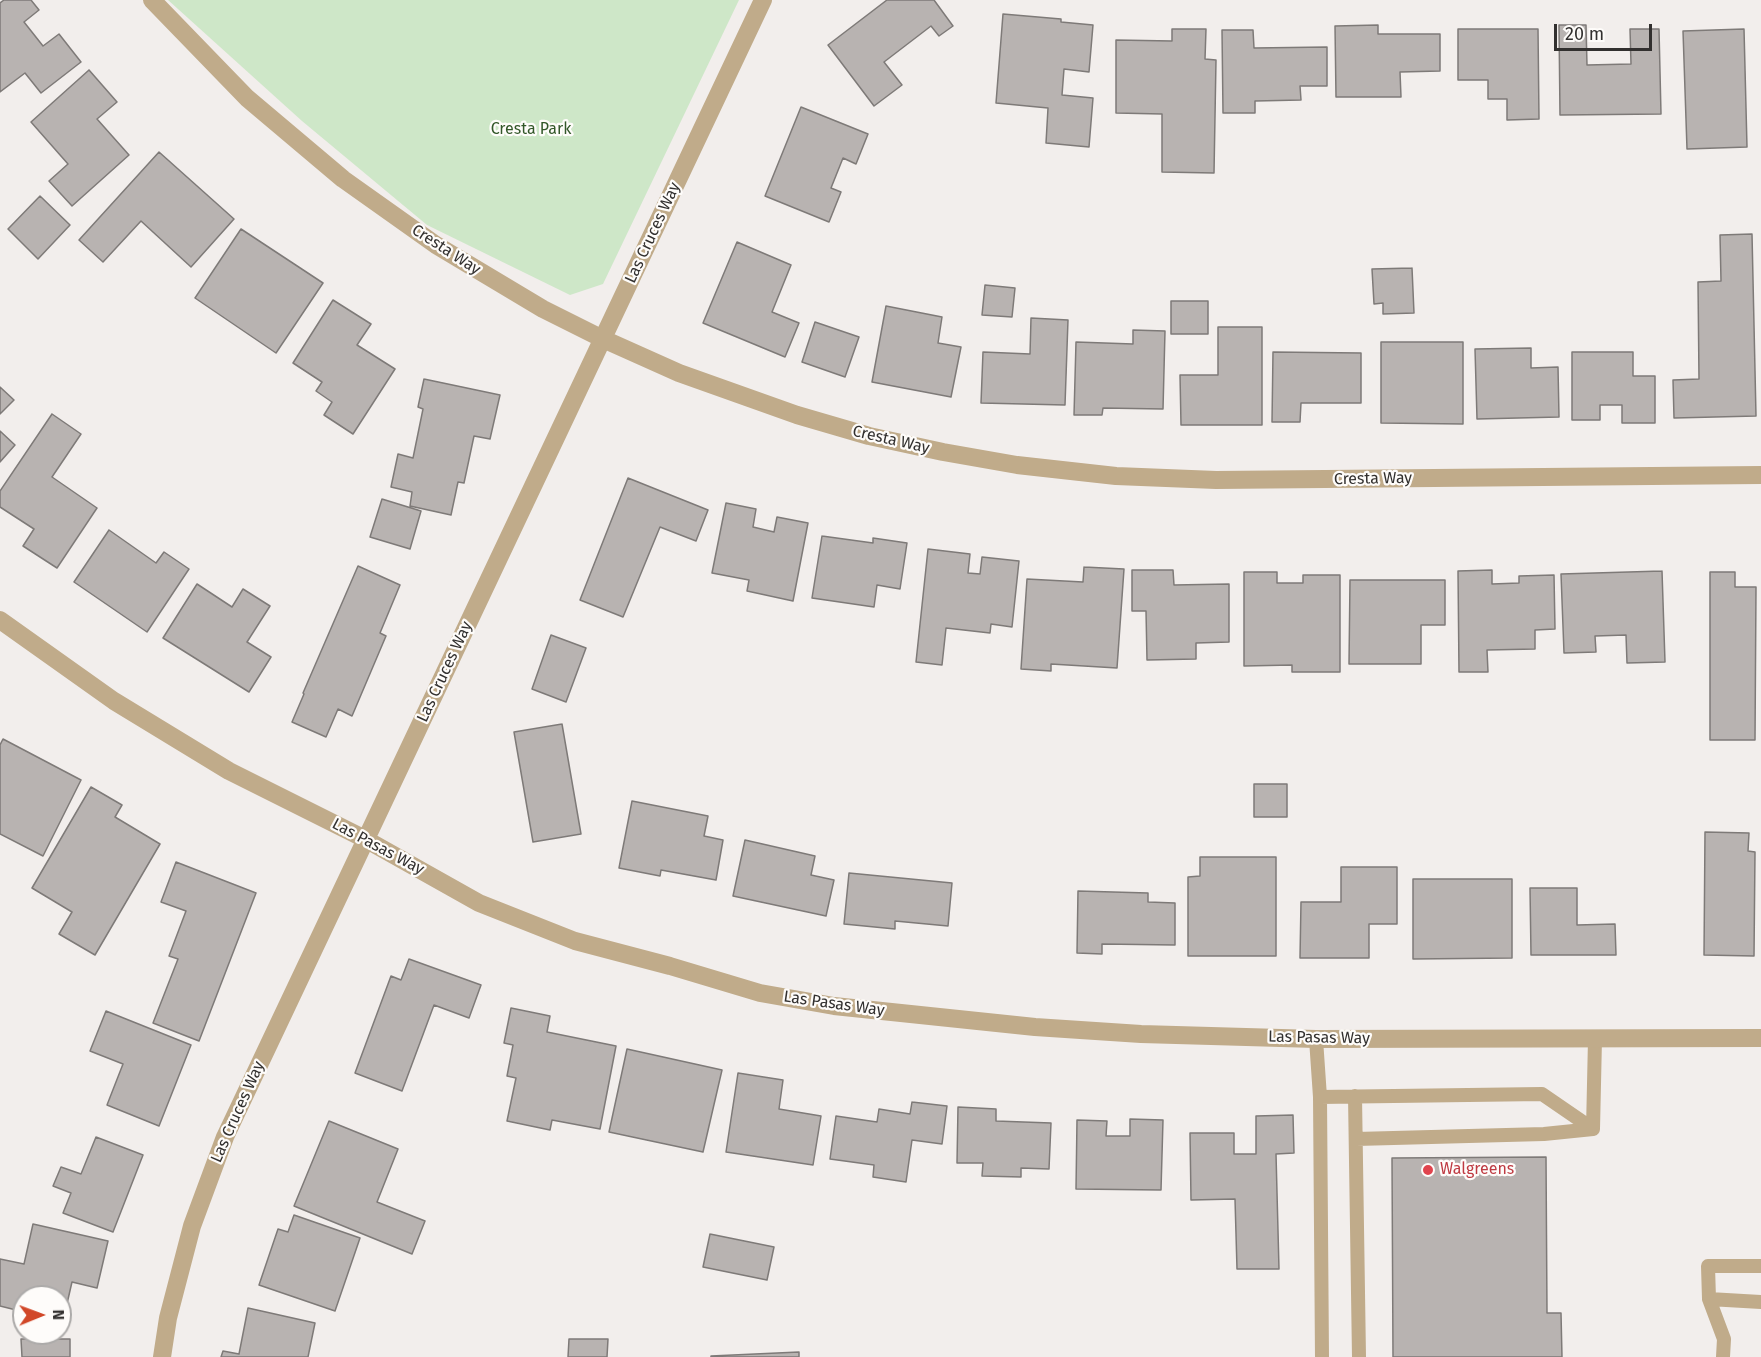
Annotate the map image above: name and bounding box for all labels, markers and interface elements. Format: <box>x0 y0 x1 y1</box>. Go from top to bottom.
scale bar <box>1557 12 1654 50</box>
text: 20 m <box>1565 23 1604 45</box>
park label: Cresta Park <box>491 120 571 140</box>
street label: Las Cruces Way <box>621 180 685 286</box>
street label: Cresta Way <box>408 221 484 279</box>
street label: Cresta Way <box>851 422 931 458</box>
street label: Cresta Way <box>1334 469 1412 489</box>
street label: Las Cruces Way <box>413 619 477 725</box>
street label: Las Pasas Way <box>329 815 427 879</box>
street label: Las Pasas Way <box>782 987 886 1021</box>
street label: Las Pasas Way <box>1268 1028 1370 1048</box>
street label: Las Cruces Way <box>207 1058 269 1166</box>
place label: Walgreens <box>1440 1160 1514 1180</box>
marker: Walgreens <box>1421 1163 1435 1177</box>
north arrow <box>12 1285 72 1345</box>
text: N <box>49 1309 68 1320</box>

